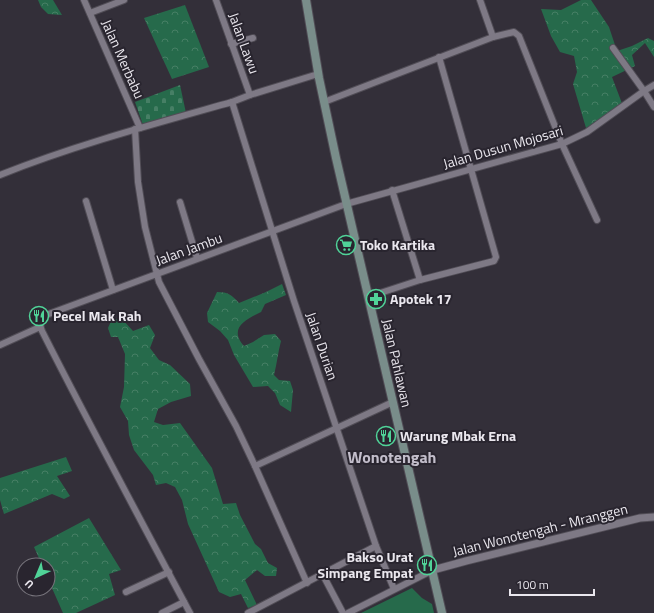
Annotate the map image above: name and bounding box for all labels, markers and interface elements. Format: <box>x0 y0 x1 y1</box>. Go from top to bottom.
street label: Jalan Lawu <box>224 9 265 76</box>
street label: Jalan Merbabu <box>97 16 150 102</box>
street label: Jalan Dusun Mojosari <box>440 119 565 174</box>
street label: Jalan Jambu <box>153 227 225 270</box>
supermarket icon: Toko Kartika <box>335 234 357 256</box>
place label: Toko Kartika <box>360 234 435 255</box>
pharmacy icon: Apotek 17 <box>365 288 387 310</box>
place label: Apotek 17 <box>390 288 452 309</box>
restaurant icon: Pecel Mak Rah <box>28 305 50 327</box>
place label: Pecel Mak Rah <box>53 305 142 326</box>
street label: Jalan Durian <box>301 309 344 383</box>
street label: Jalan Pahlawan <box>377 317 418 409</box>
restaurant icon: Warung Mbak Erna <box>375 425 397 447</box>
place label: Warung Mbak Erna <box>400 425 516 446</box>
district label: Wonotengah <box>348 445 436 469</box>
street label: Jalan Wonotengah - Mranggen <box>450 498 630 561</box>
place label: Bakso Urat Simpang Empat <box>318 546 413 583</box>
restaurant icon: Bakso Urat Simpang Empat <box>416 554 438 576</box>
north arrow <box>16 557 56 597</box>
scale bar <box>510 571 594 597</box>
text: 100 m <box>516 575 549 594</box>
text: U <box>21 576 37 592</box>

